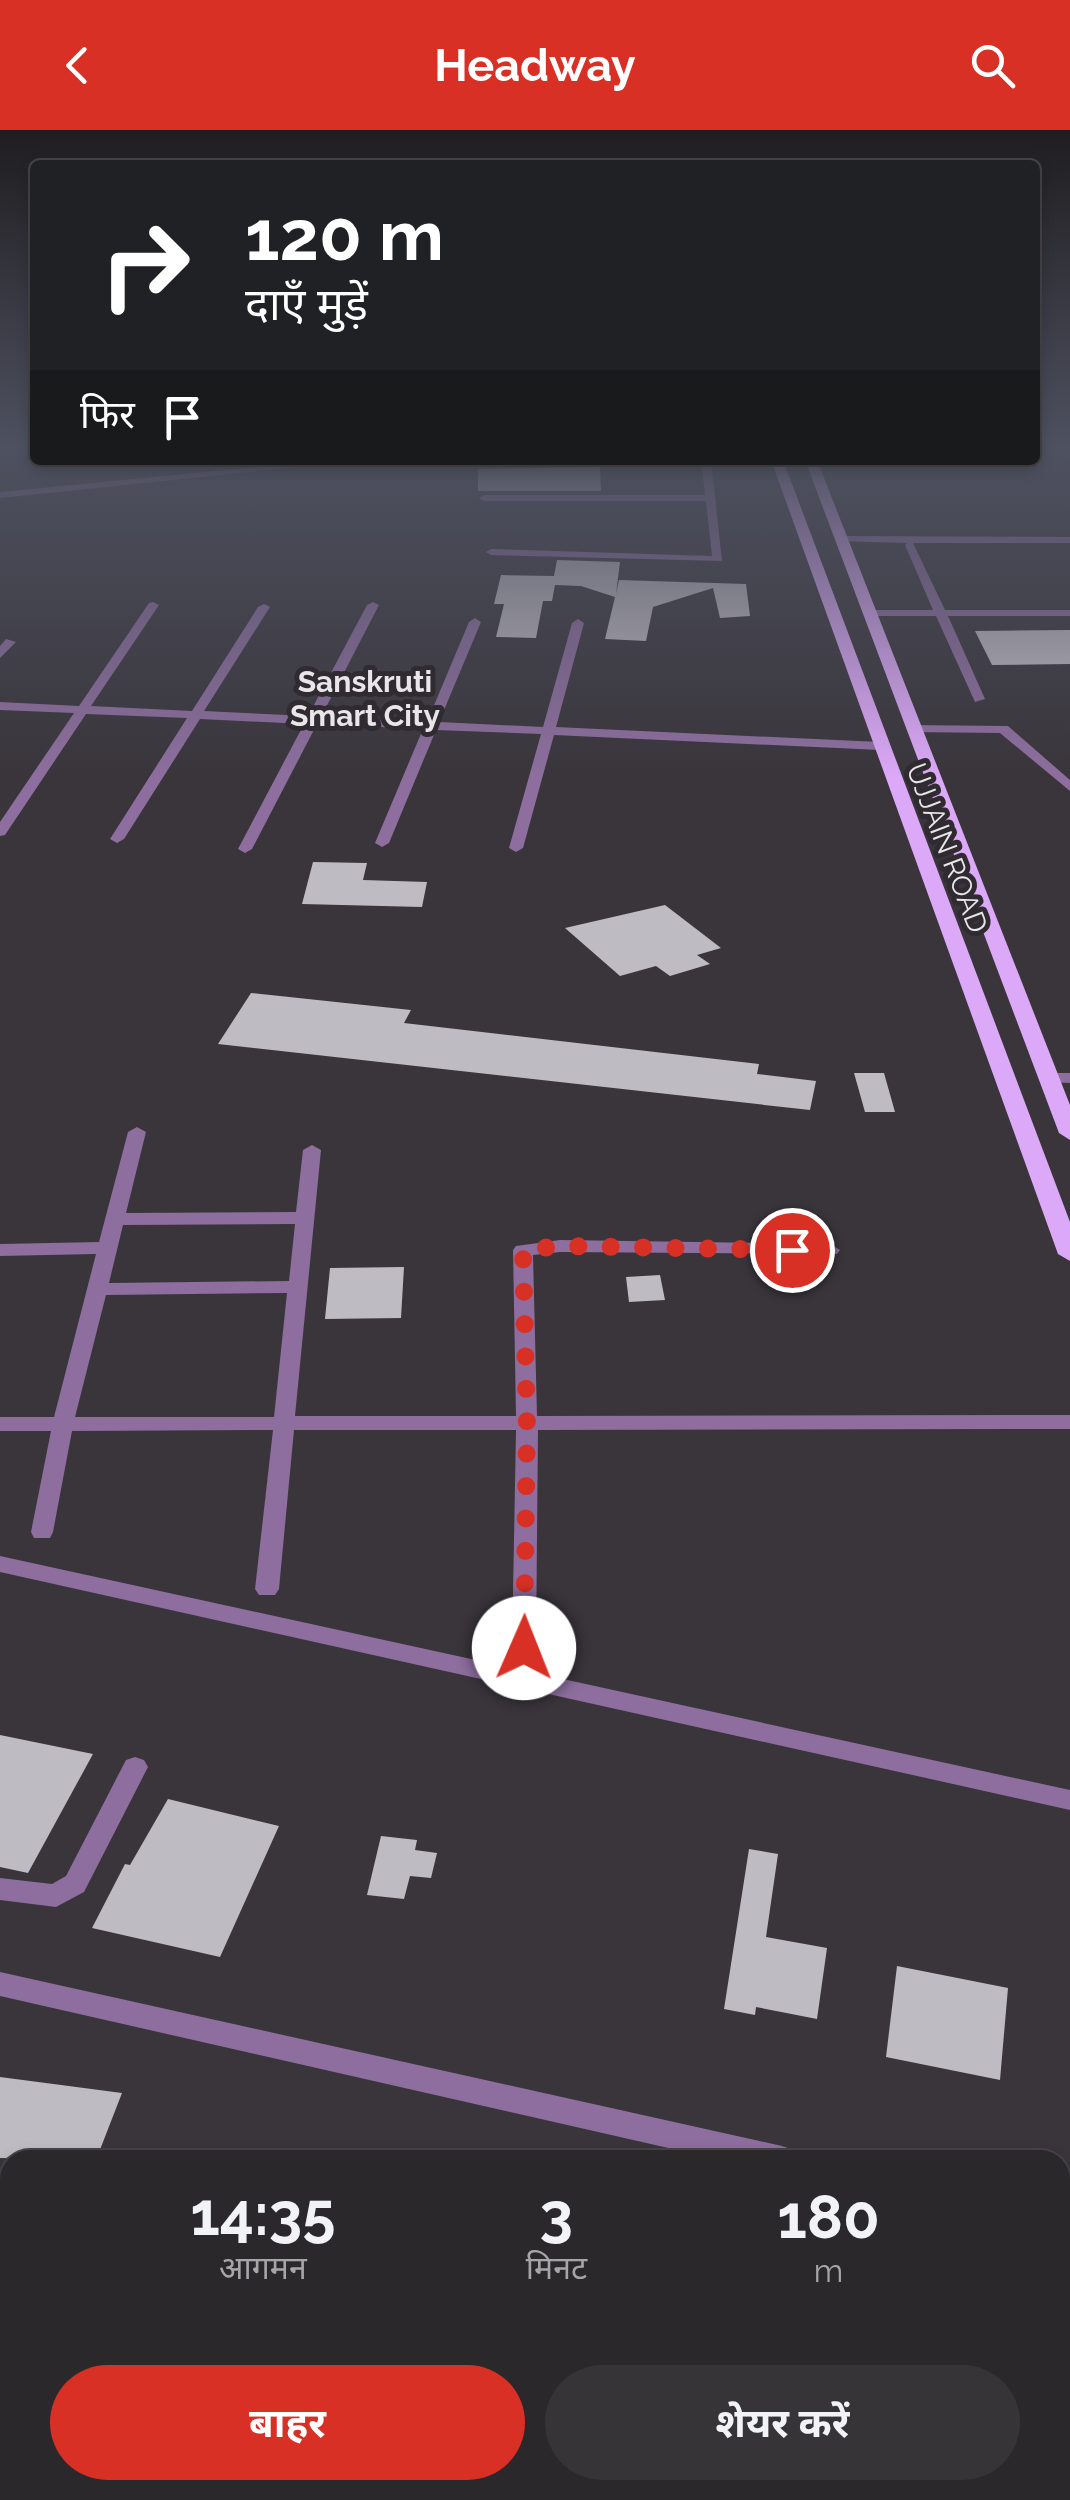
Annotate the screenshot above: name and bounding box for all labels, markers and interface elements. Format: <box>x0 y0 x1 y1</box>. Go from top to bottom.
icon: back <box>50 38 105 93</box>
icon: search <box>965 38 1020 93</box>
text: Headway <box>434 39 636 92</box>
text: 120 m <box>245 194 444 276</box>
icon: right <box>80 200 210 330</box>
text: दाएँ मुड़ें <box>245 278 368 331</box>
icon: arrive <box>155 390 210 445</box>
text: फिर <box>80 392 135 437</box>
district label: Sanskruti Smart City <box>290 664 440 733</box>
street label: UJJAIN ROAD <box>900 759 994 937</box>
pin <box>750 1208 835 1293</box>
icon: arrive <box>765 1223 820 1278</box>
position arrow <box>472 1596 576 1700</box>
text: 14:35 <box>190 2179 336 2249</box>
text: 3 <box>540 2179 573 2249</box>
text: 180 <box>777 2182 880 2252</box>
text: आगमन <box>219 2249 307 2286</box>
text: मिनट <box>526 2249 587 2286</box>
text: m <box>814 2252 843 2289</box>
button: बाहर <box>50 2365 525 2480</box>
button: शेयर करें <box>545 2365 1020 2480</box>

